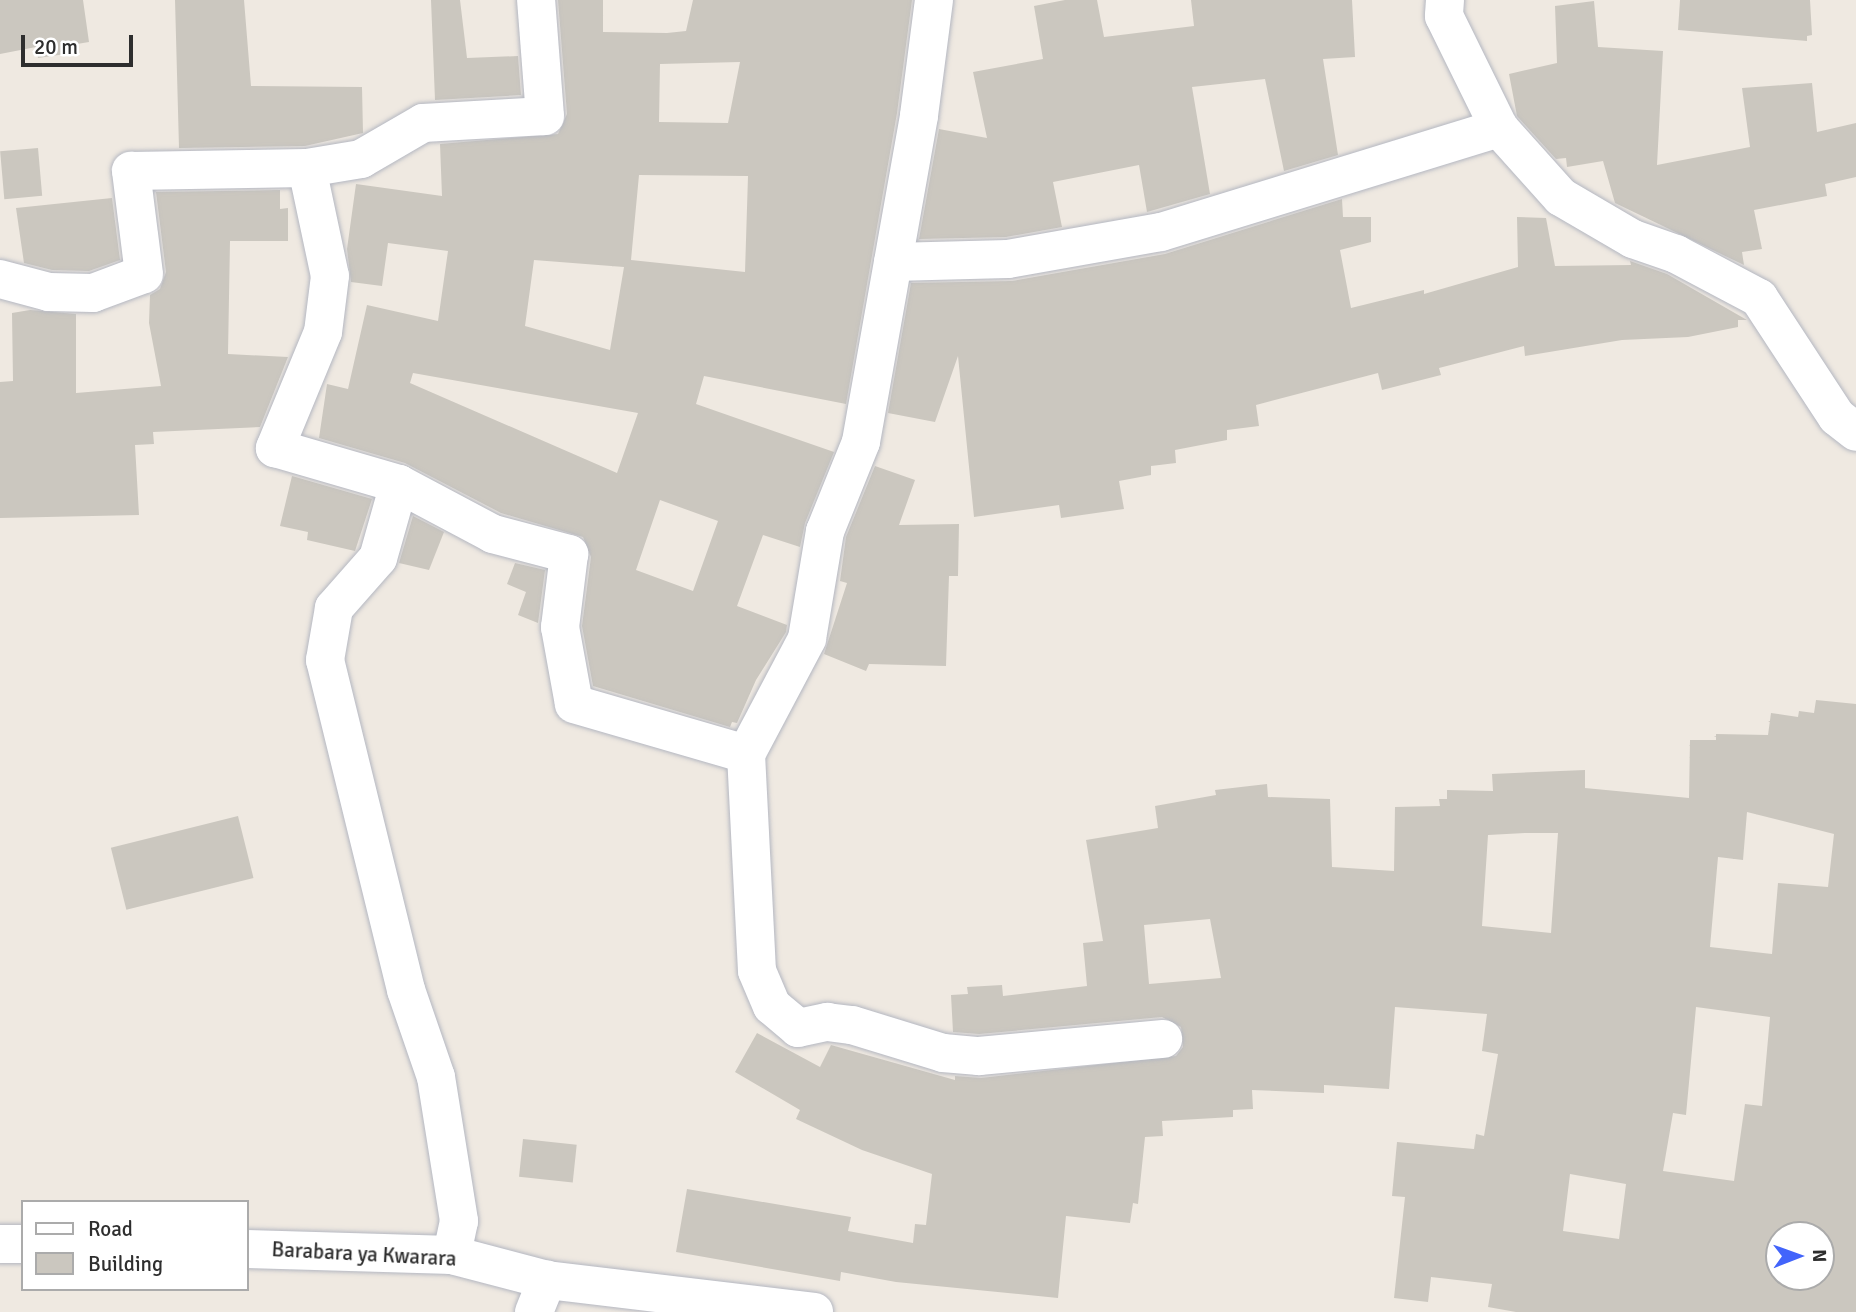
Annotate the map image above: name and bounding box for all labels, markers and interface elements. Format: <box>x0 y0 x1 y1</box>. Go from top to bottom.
scale bar <box>24 21 136 65</box>
text: 20 m <box>34 34 78 60</box>
legend <box>21 1200 248 1291</box>
text: Road <box>88 1216 133 1242</box>
north arrow <box>1765 1221 1835 1291</box>
street label: Barabara ya Kwarara <box>271 1237 457 1271</box>
text: N <box>1807 1249 1831 1262</box>
text: Building <box>88 1251 163 1277</box>

